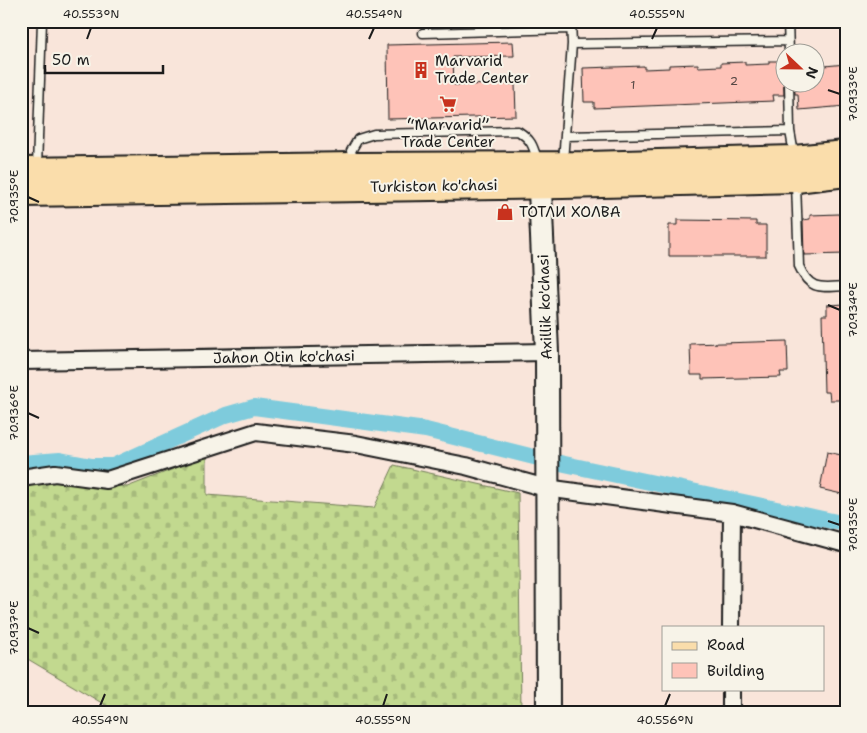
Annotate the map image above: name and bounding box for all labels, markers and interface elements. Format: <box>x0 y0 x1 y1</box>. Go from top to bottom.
text: 40.553°N <box>63 6 119 22</box>
text: 40.554°N <box>346 6 402 22</box>
text: 40.555°N <box>629 6 685 22</box>
scale bar <box>45 42 162 74</box>
north arrow <box>774 42 824 92</box>
text: 50 m <box>52 50 90 70</box>
place label: Marvarid Trade Center <box>435 51 529 88</box>
building icon: Marvarid Trade Center <box>411 60 431 80</box>
text: N <box>802 64 822 81</box>
text: 70.933°E <box>845 66 861 122</box>
house number: 2 <box>730 73 738 89</box>
house number: 1 <box>630 77 636 93</box>
supermarket icon: “Marvarid” Trade Center <box>438 94 458 114</box>
place label: “Marvarid” Trade Center <box>401 115 495 152</box>
text: 70.935°E <box>6 170 22 224</box>
street label: Turkiston ko'chasi <box>370 175 498 197</box>
shop icon: ТОТЛИ ХОЛВА <box>495 202 515 222</box>
place label: ТОТЛИ ХОЛВА <box>519 202 621 222</box>
street label: Axillik ko'chasi <box>533 254 557 360</box>
text: 70.934°E <box>845 282 861 338</box>
street label: Jahon Otin ko'chasi <box>213 346 355 368</box>
text: 70.936°E <box>6 385 22 441</box>
text: 70.935°E <box>845 498 861 552</box>
text: 70.937°E <box>6 600 22 656</box>
legend <box>662 626 824 690</box>
text: Road <box>707 635 745 655</box>
text: Building <box>707 661 764 681</box>
text: 40.554°N <box>72 712 128 728</box>
text: 40.555°N <box>355 712 411 728</box>
text: 40.556°N <box>636 712 694 728</box>

